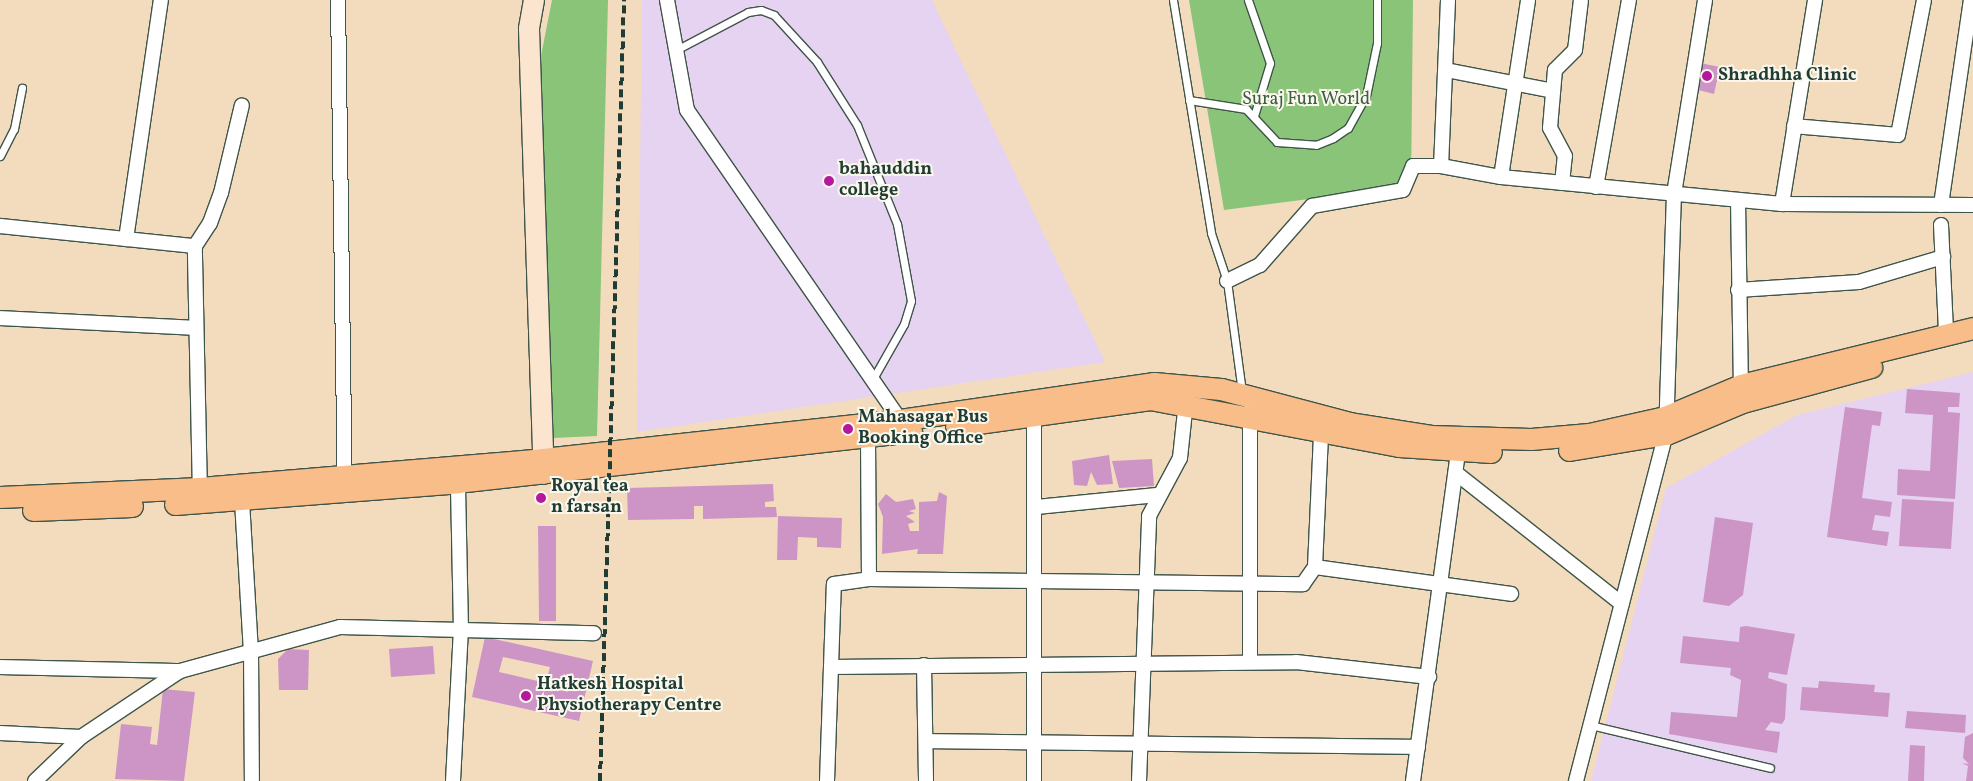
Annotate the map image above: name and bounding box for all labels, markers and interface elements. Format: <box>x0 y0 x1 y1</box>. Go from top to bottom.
place label: Shradhha Clinic <box>1718 65 1856 87</box>
marker: Shradhha Clinic <box>1700 69 1714 83</box>
park label: Suraj Fun World <box>1242 89 1370 111</box>
place label: bahauddin college <box>839 160 932 202</box>
marker: bahauddin college <box>823 175 835 187</box>
place label: Mahasagar Bus Booking Office <box>858 408 988 450</box>
marker: Mahasagar Bus Booking Office <box>842 423 854 435</box>
place label: Royal tea n farsan <box>551 477 628 520</box>
marker: Royal tea n farsan <box>535 492 547 504</box>
place label: Hatkesh Hospital Physiotherapy Centre <box>537 675 722 718</box>
marker: Hatkesh Hospital Physiotherapy Centre <box>519 689 533 703</box>

